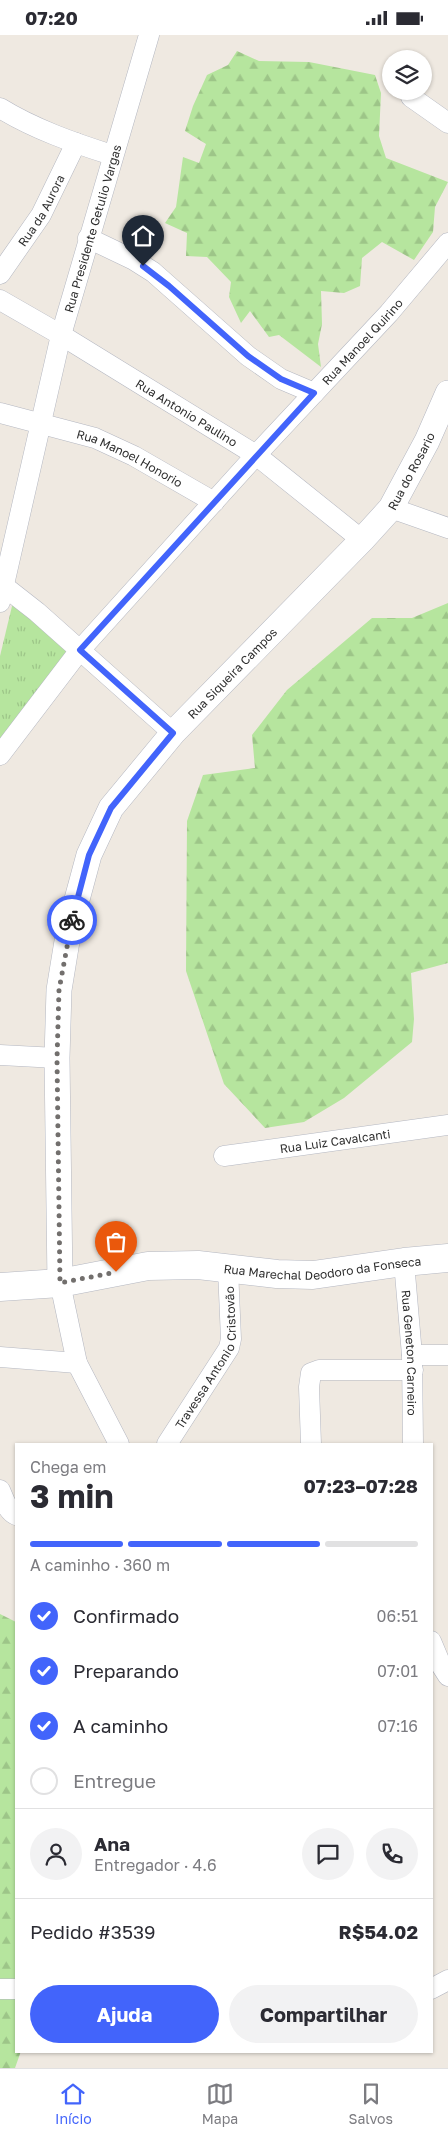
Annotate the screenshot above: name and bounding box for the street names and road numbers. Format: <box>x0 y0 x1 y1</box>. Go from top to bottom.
street label: Rua Presidente Getulio Vargas <box>61 143 124 314</box>
street label: Rua da Aurora <box>14 172 67 249</box>
street label: Rua Manoel Quirino <box>318 295 406 388</box>
street label: Rua Antonio Paulino <box>133 375 240 449</box>
street label: Rua Manoel Honorio <box>75 426 185 490</box>
street label: Rua do Rosario <box>384 430 437 513</box>
street label: Rua Siqueira Campos <box>184 624 280 721</box>
street label: Rua Luiz Cavalcanti <box>279 1126 391 1156</box>
street label: Rua Marechal Deodoro da Fonseca <box>223 1253 422 1282</box>
street label: Travessa Antonio Cristovão <box>171 1286 239 1431</box>
street label: Rua Geneton Carneiro <box>399 1289 420 1416</box>

